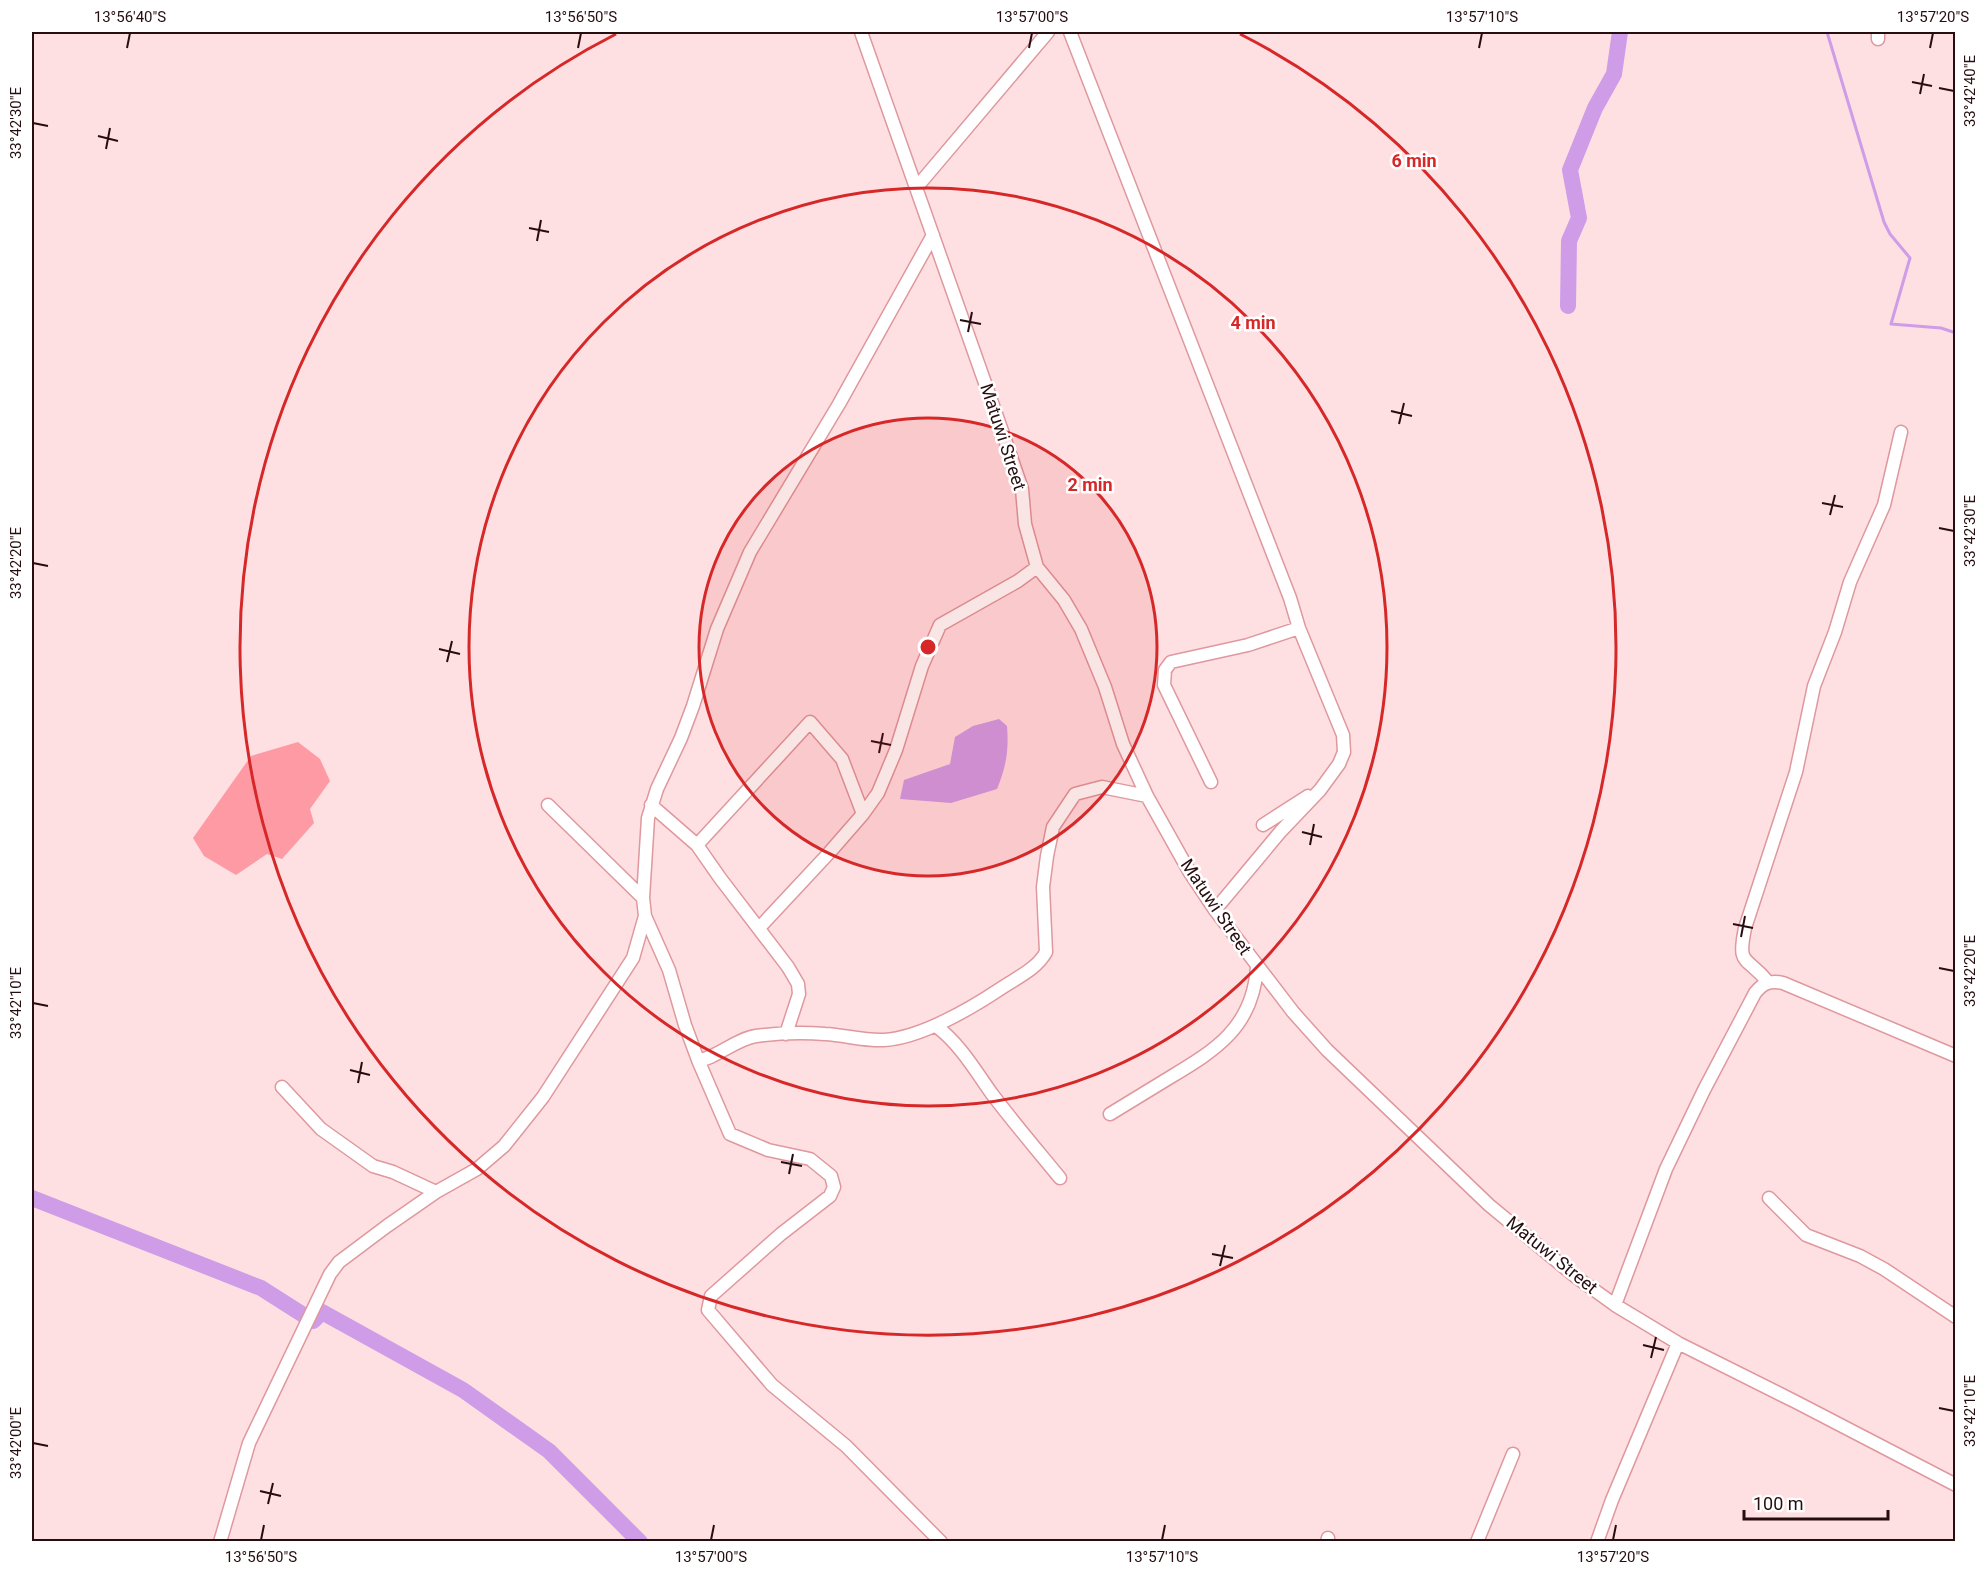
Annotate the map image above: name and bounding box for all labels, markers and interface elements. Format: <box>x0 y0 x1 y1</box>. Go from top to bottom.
text: 13°56'40"S <box>94 8 166 26</box>
text: 13°56'50"S <box>545 8 617 26</box>
text: 13°57'00"S <box>996 8 1068 26</box>
text: 13°57'10"S <box>1446 8 1518 26</box>
text: 13°57'20"S <box>1897 8 1969 26</box>
text: 33°42'40"E <box>1961 54 1979 127</box>
text: 33°42'30"E <box>7 86 25 159</box>
text: 6 min <box>1391 150 1437 171</box>
text: 4 min <box>1230 312 1276 333</box>
street label: Matuwi Street <box>976 381 1031 493</box>
text: 2 min <box>1067 474 1113 495</box>
text: 33°42'30"E <box>1961 494 1979 567</box>
text: 33°42'20"E <box>7 526 25 599</box>
centre of rings <box>918 637 938 657</box>
street label: Matuwi Street <box>1177 855 1256 959</box>
text: 33°42'20"E <box>1961 934 1979 1007</box>
text: 33°42'10"E <box>7 966 25 1039</box>
street label: Matuwi Street <box>1503 1211 1602 1298</box>
text: 33°42'10"E <box>1961 1374 1979 1447</box>
text: 33°42'00"E <box>7 1406 25 1479</box>
scale bar <box>1744 1483 1888 1521</box>
text: 100 m <box>1753 1493 1804 1514</box>
text: 13°56'50"S <box>225 1548 297 1566</box>
text: 13°57'00"S <box>675 1548 747 1566</box>
text: 13°57'10"S <box>1126 1548 1198 1566</box>
text: 13°57'20"S <box>1577 1548 1649 1566</box>

